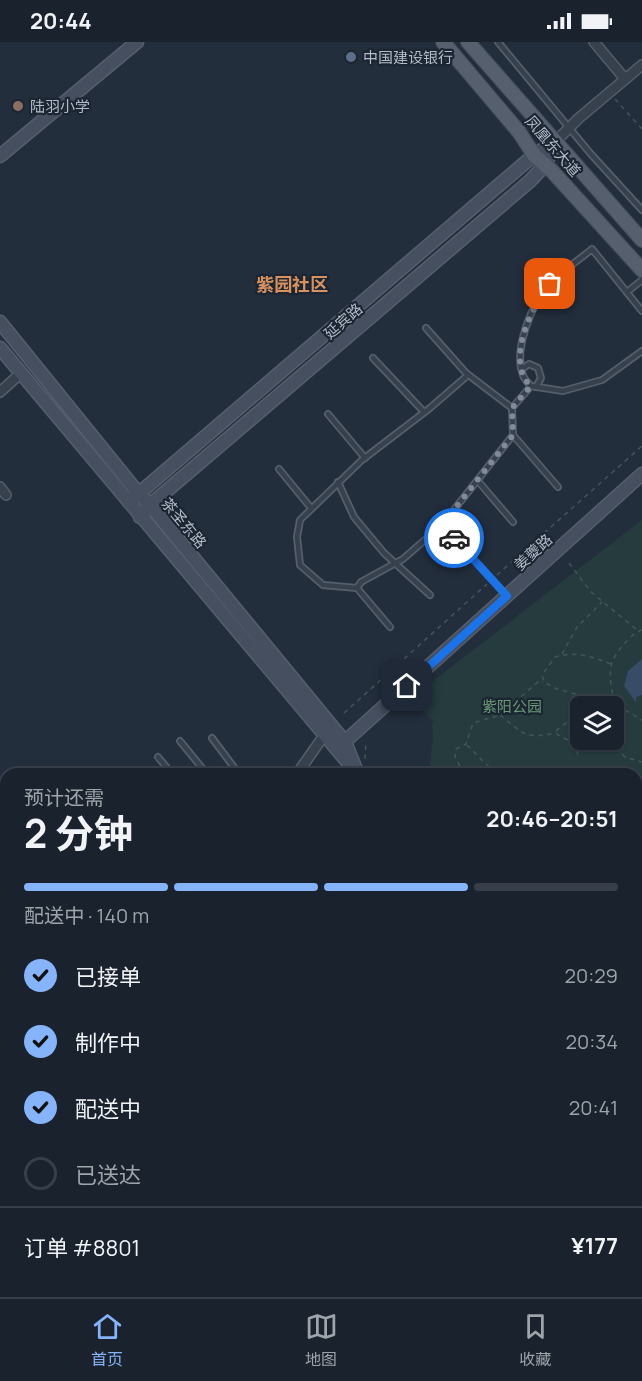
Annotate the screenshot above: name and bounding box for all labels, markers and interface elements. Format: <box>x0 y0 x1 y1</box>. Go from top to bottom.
text: 20:44 <box>30 6 92 36</box>
place label: 中国建设银行 <box>363 47 453 68</box>
marker: 中国建设银行 <box>344 50 358 64</box>
place label: 陆羽小学 <box>30 96 90 117</box>
marker: 陆羽小学 <box>11 99 25 113</box>
street label: 凤凰东大道 <box>520 111 586 181</box>
pin <box>524 258 575 309</box>
icon: bag <box>533 267 566 300</box>
district label: 紫园社区 <box>256 272 328 296</box>
street label: 延宾路 <box>319 298 367 344</box>
street label: 茶圣东路 <box>157 493 211 553</box>
courier <box>424 508 484 568</box>
icon: car <box>438 522 471 555</box>
street label: 姜夔路 <box>509 529 557 575</box>
pin <box>381 660 432 711</box>
icon: home <box>390 669 423 702</box>
park label: 紫阳公园 <box>482 696 542 717</box>
map controls <box>570 696 624 750</box>
button: layers <box>570 696 624 750</box>
text: 预计还需 <box>24 784 104 811</box>
text: 20:46–20:51 <box>486 804 618 834</box>
text: 2 分钟 <box>24 806 133 860</box>
text: 配送中 · 140 m <box>24 902 149 929</box>
icon: check <box>24 959 57 992</box>
text: 已接单 <box>75 962 141 992</box>
text: 20:29 <box>565 962 618 989</box>
icon: check <box>24 1025 57 1058</box>
text: 制作中 <box>75 1028 141 1058</box>
text: 20:34 <box>566 1028 618 1055</box>
icon: check <box>24 1091 57 1124</box>
text: 配送中 <box>75 1094 141 1124</box>
text: 20:41 <box>569 1094 618 1121</box>
text: 已送达 <box>75 1160 141 1190</box>
text: ¥177 <box>571 1231 618 1261</box>
text: 订单 #8801 <box>24 1233 140 1263</box>
tab: 首页 <box>91 1310 124 1370</box>
tab: 地图 <box>305 1310 338 1370</box>
tab: 收藏 <box>519 1310 552 1370</box>

